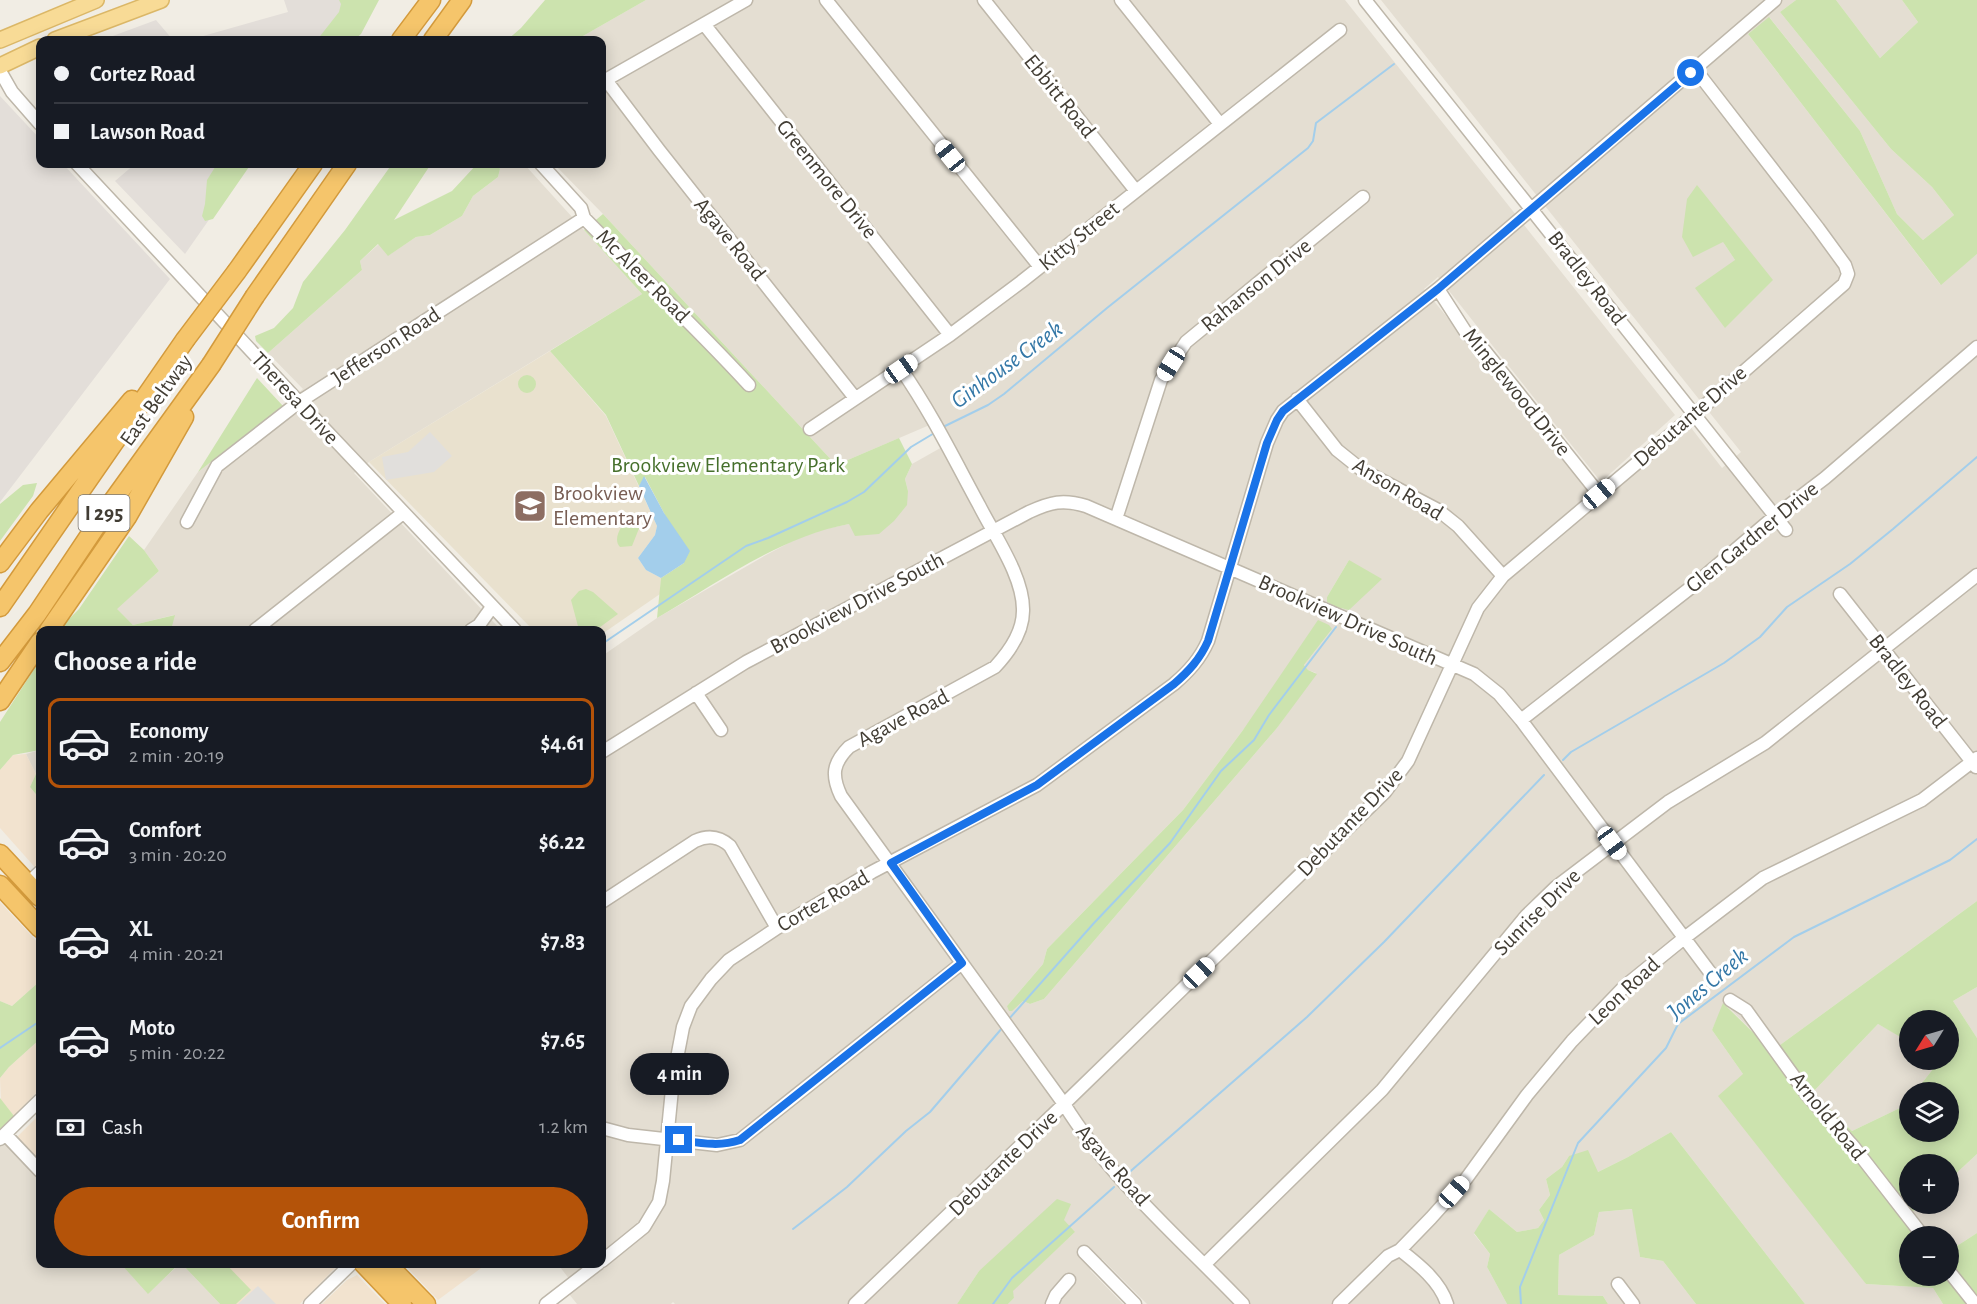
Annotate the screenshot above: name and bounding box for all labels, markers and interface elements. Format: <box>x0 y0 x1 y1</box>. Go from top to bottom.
street label: Ebbitt Road <box>1020 50 1100 142</box>
route start <box>1677 59 1704 86</box>
text: Cortez Road <box>90 63 195 85</box>
street label: Greenmore Drive <box>772 115 882 243</box>
text: Lawson Road <box>90 121 205 143</box>
car <box>932 136 968 176</box>
street label: Agave Road <box>690 193 770 285</box>
street label: Kitty Street <box>1035 197 1123 275</box>
street label: Mc Aleer Road <box>592 225 694 327</box>
street label: Bradley Road <box>1544 227 1630 329</box>
street label: Rahanson Drive <box>1197 234 1315 336</box>
street label: Jefferson Road <box>328 303 444 389</box>
water label: Ginhouse Creek <box>947 317 1067 413</box>
street label: Minglewood Drive <box>1459 324 1575 460</box>
car <box>1154 344 1188 384</box>
street label: Theresa Drive <box>247 348 343 448</box>
street label: East Beltway <box>116 350 197 450</box>
car <box>881 351 921 387</box>
street label: Debutante Drive <box>1629 361 1751 471</box>
street label: Anson Road <box>1349 453 1447 525</box>
park label: Brookview Elementary Park <box>611 454 845 476</box>
car <box>1579 476 1619 512</box>
street label: Glen Gardner Drive <box>1682 477 1822 597</box>
place label: Brookview Elementary <box>553 482 653 529</box>
school or university icon: Brookview Elementary <box>512 488 548 524</box>
road number: I 295 <box>78 495 130 531</box>
street label: Brookview Drive South <box>766 548 948 658</box>
street label: Brookview Drive South <box>1255 571 1441 669</box>
street label: Bradley Road <box>1865 630 1951 732</box>
text: Choose a ride <box>54 648 197 675</box>
street label: Agave Road <box>854 685 952 751</box>
icon: car <box>57 716 111 770</box>
text: Economy <box>129 720 209 742</box>
text: $4.61 <box>540 732 585 754</box>
text: 2 min · 20:19 <box>129 746 224 766</box>
street label: Debutante Drive <box>1293 763 1407 881</box>
icon: car <box>57 815 111 869</box>
text: Comfort <box>129 819 201 841</box>
car <box>1594 823 1630 863</box>
text: $6.22 <box>539 831 585 853</box>
text: 3 min · 20:20 <box>129 845 227 865</box>
street label: Sunrise Drive <box>1489 864 1585 960</box>
street label: Cortez Road <box>773 866 873 936</box>
icon: car <box>57 914 111 968</box>
text: XL <box>129 918 152 940</box>
text: $7.83 <box>540 930 585 952</box>
text: 4 min · 20:21 <box>129 944 224 964</box>
water label: Jones Creek <box>1663 944 1753 1025</box>
street label: Leon Road <box>1584 953 1664 1029</box>
car <box>1180 954 1218 992</box>
north arrow <box>1899 1010 1959 1070</box>
map controls <box>1899 1010 1959 1286</box>
icon: car <box>57 1013 111 1067</box>
text: Moto <box>129 1017 175 1039</box>
text: $7.65 <box>540 1029 585 1051</box>
text: 5 min · 20:22 <box>129 1043 225 1063</box>
callout: 4 min <box>630 1053 728 1095</box>
text: 4 min <box>657 1064 702 1084</box>
street label: Arnold Road <box>1786 1068 1870 1164</box>
button: layers <box>1899 1082 1959 1142</box>
street label: Debutante Drive <box>944 1106 1062 1220</box>
icon: cash <box>54 1111 87 1144</box>
text: Cash <box>102 1116 143 1138</box>
text: 1.2 km <box>539 1117 588 1137</box>
street label: Agave Road <box>1072 1120 1154 1210</box>
route end <box>665 1126 692 1153</box>
button: + <box>1899 1154 1959 1214</box>
car <box>1435 1173 1473 1211</box>
button: Confirm <box>54 1187 588 1256</box>
button: − <box>1899 1226 1959 1286</box>

